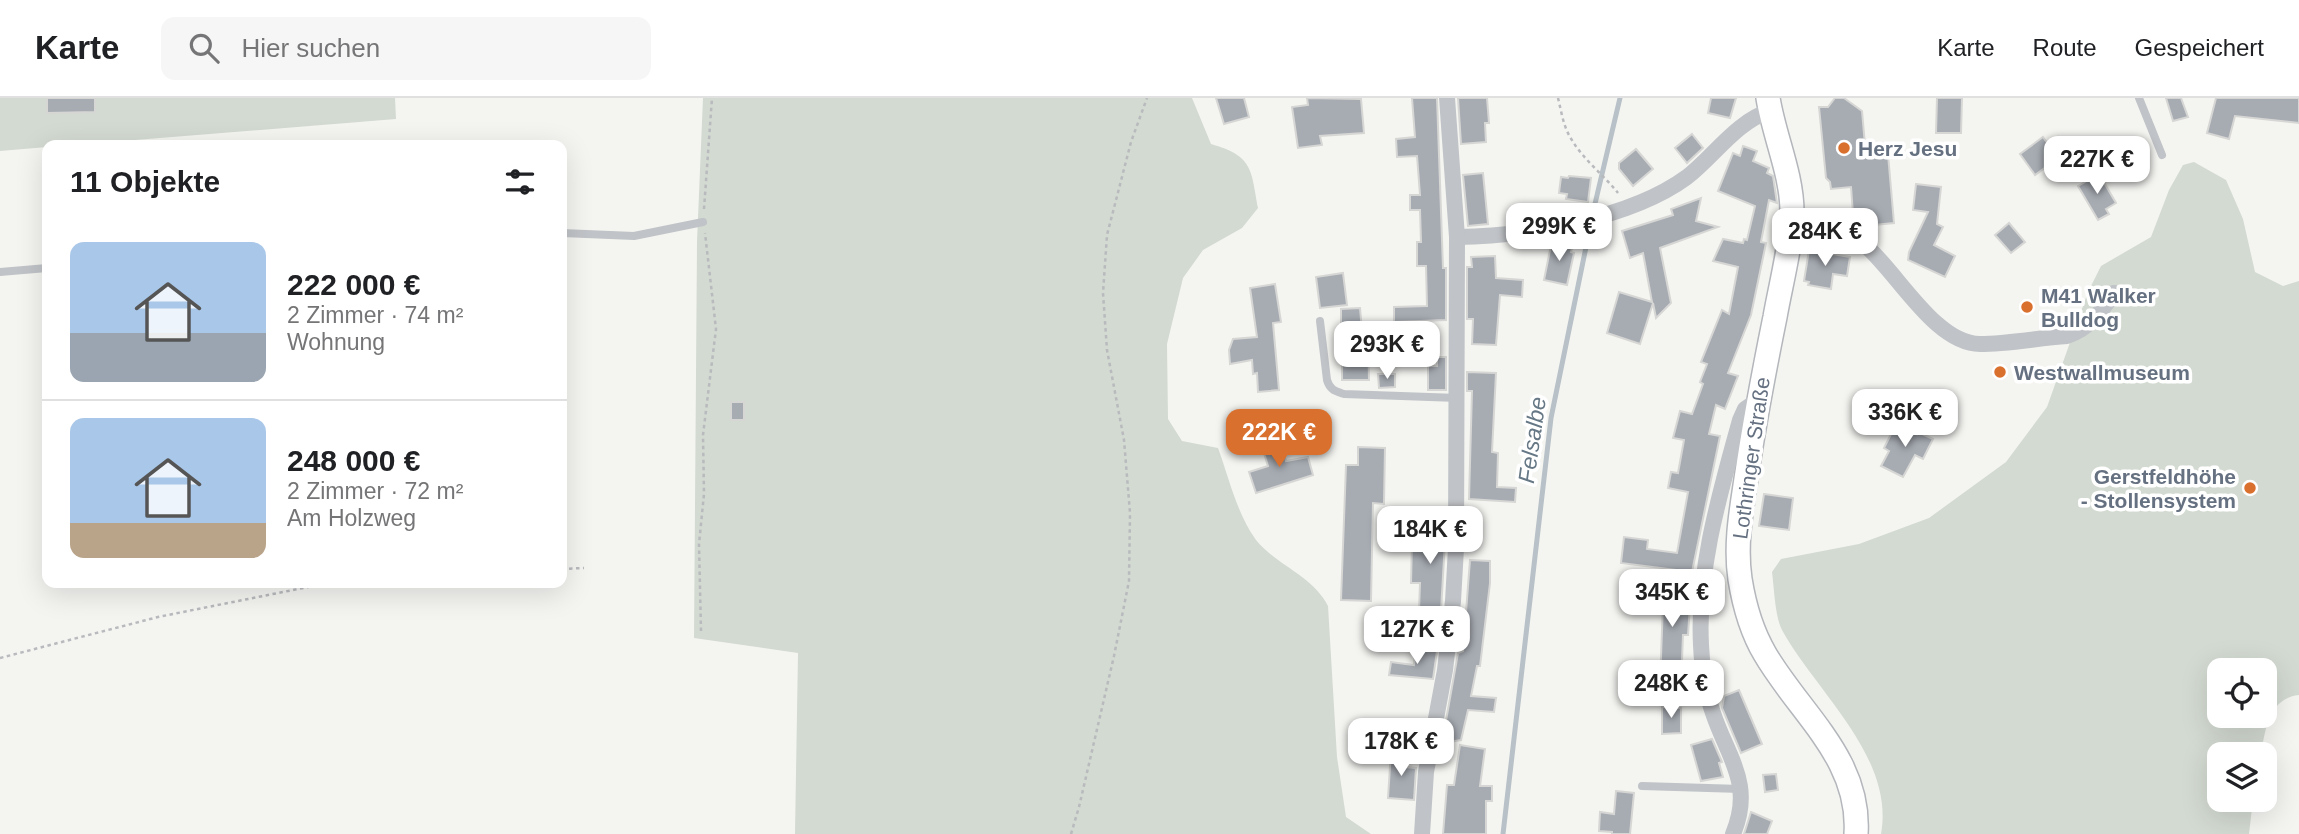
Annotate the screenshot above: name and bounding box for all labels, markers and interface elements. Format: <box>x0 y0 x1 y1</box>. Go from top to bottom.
search box <box>161 17 651 80</box>
text: Karte <box>35 29 119 66</box>
icon: search <box>185 29 223 67</box>
text: Hier suchen <box>241 33 380 63</box>
text: Karte <box>1937 34 1995 61</box>
text: Route <box>2033 34 2097 61</box>
text: Gespeichert <box>2135 34 2264 61</box>
pin: 227K € <box>2040 136 2154 196</box>
place label: Herz Jesu <box>1858 137 1957 160</box>
marker: Herz Jesu <box>1836 140 1852 156</box>
text: 227K € <box>2060 146 2134 172</box>
icon: filters <box>501 163 539 201</box>
text: 11 Objekte <box>70 165 220 198</box>
pin: 299K € <box>1502 204 1616 263</box>
pin: 284K € <box>1768 208 1882 268</box>
text: 299K € <box>1522 213 1596 239</box>
text: 284K € <box>1788 218 1862 244</box>
text: 222 000 € <box>287 268 420 301</box>
icon: home <box>126 270 210 354</box>
place label: M41 Walker Bulldog <box>2041 284 2156 331</box>
marker: M41 Walker Bulldog <box>2019 299 2035 315</box>
text: 2 Zimmer · 74 m² <box>287 302 463 328</box>
pin: 293K € <box>1330 322 1444 381</box>
text: Wohnung <box>287 329 385 355</box>
text: 293K € <box>1350 331 1424 357</box>
place label: Westwallmuseum <box>2014 361 2190 384</box>
marker: Westwallmuseum <box>1992 364 2008 380</box>
street label: Lothringer Straße <box>1728 375 1774 541</box>
pin: 336K € <box>1848 390 1962 449</box>
water label: Felsalbe <box>1513 395 1551 485</box>
text: 336K € <box>1868 399 1942 425</box>
pin: 222K € <box>1222 410 1336 469</box>
text: 222K € <box>1242 419 1316 445</box>
text: 248 000 € <box>287 444 420 477</box>
icon: home <box>126 446 210 530</box>
place label: Gerstfeldhöhe - Stollensystem <box>2081 465 2236 512</box>
text: 2 Zimmer · 72 m² <box>287 478 463 504</box>
marker: Gerstfeldhöhe - Stollensystem <box>2242 480 2258 496</box>
text: Am Holzweg <box>287 505 416 531</box>
pin: 184K € <box>1373 506 1487 566</box>
text: 184K € <box>1393 516 1467 542</box>
pin: 345K € <box>1615 570 1729 629</box>
text: 345K € <box>1635 579 1709 605</box>
pin: 127K € <box>1360 606 1474 666</box>
text: 127K € <box>1380 616 1454 642</box>
map controls <box>2207 658 2277 812</box>
button: locate <box>2207 658 2277 728</box>
pin: 248K € <box>1614 660 1728 720</box>
text: 248K € <box>1634 670 1708 696</box>
pin: 178K € <box>1344 718 1458 778</box>
text: 178K € <box>1364 728 1438 754</box>
button: layers <box>2207 742 2277 812</box>

